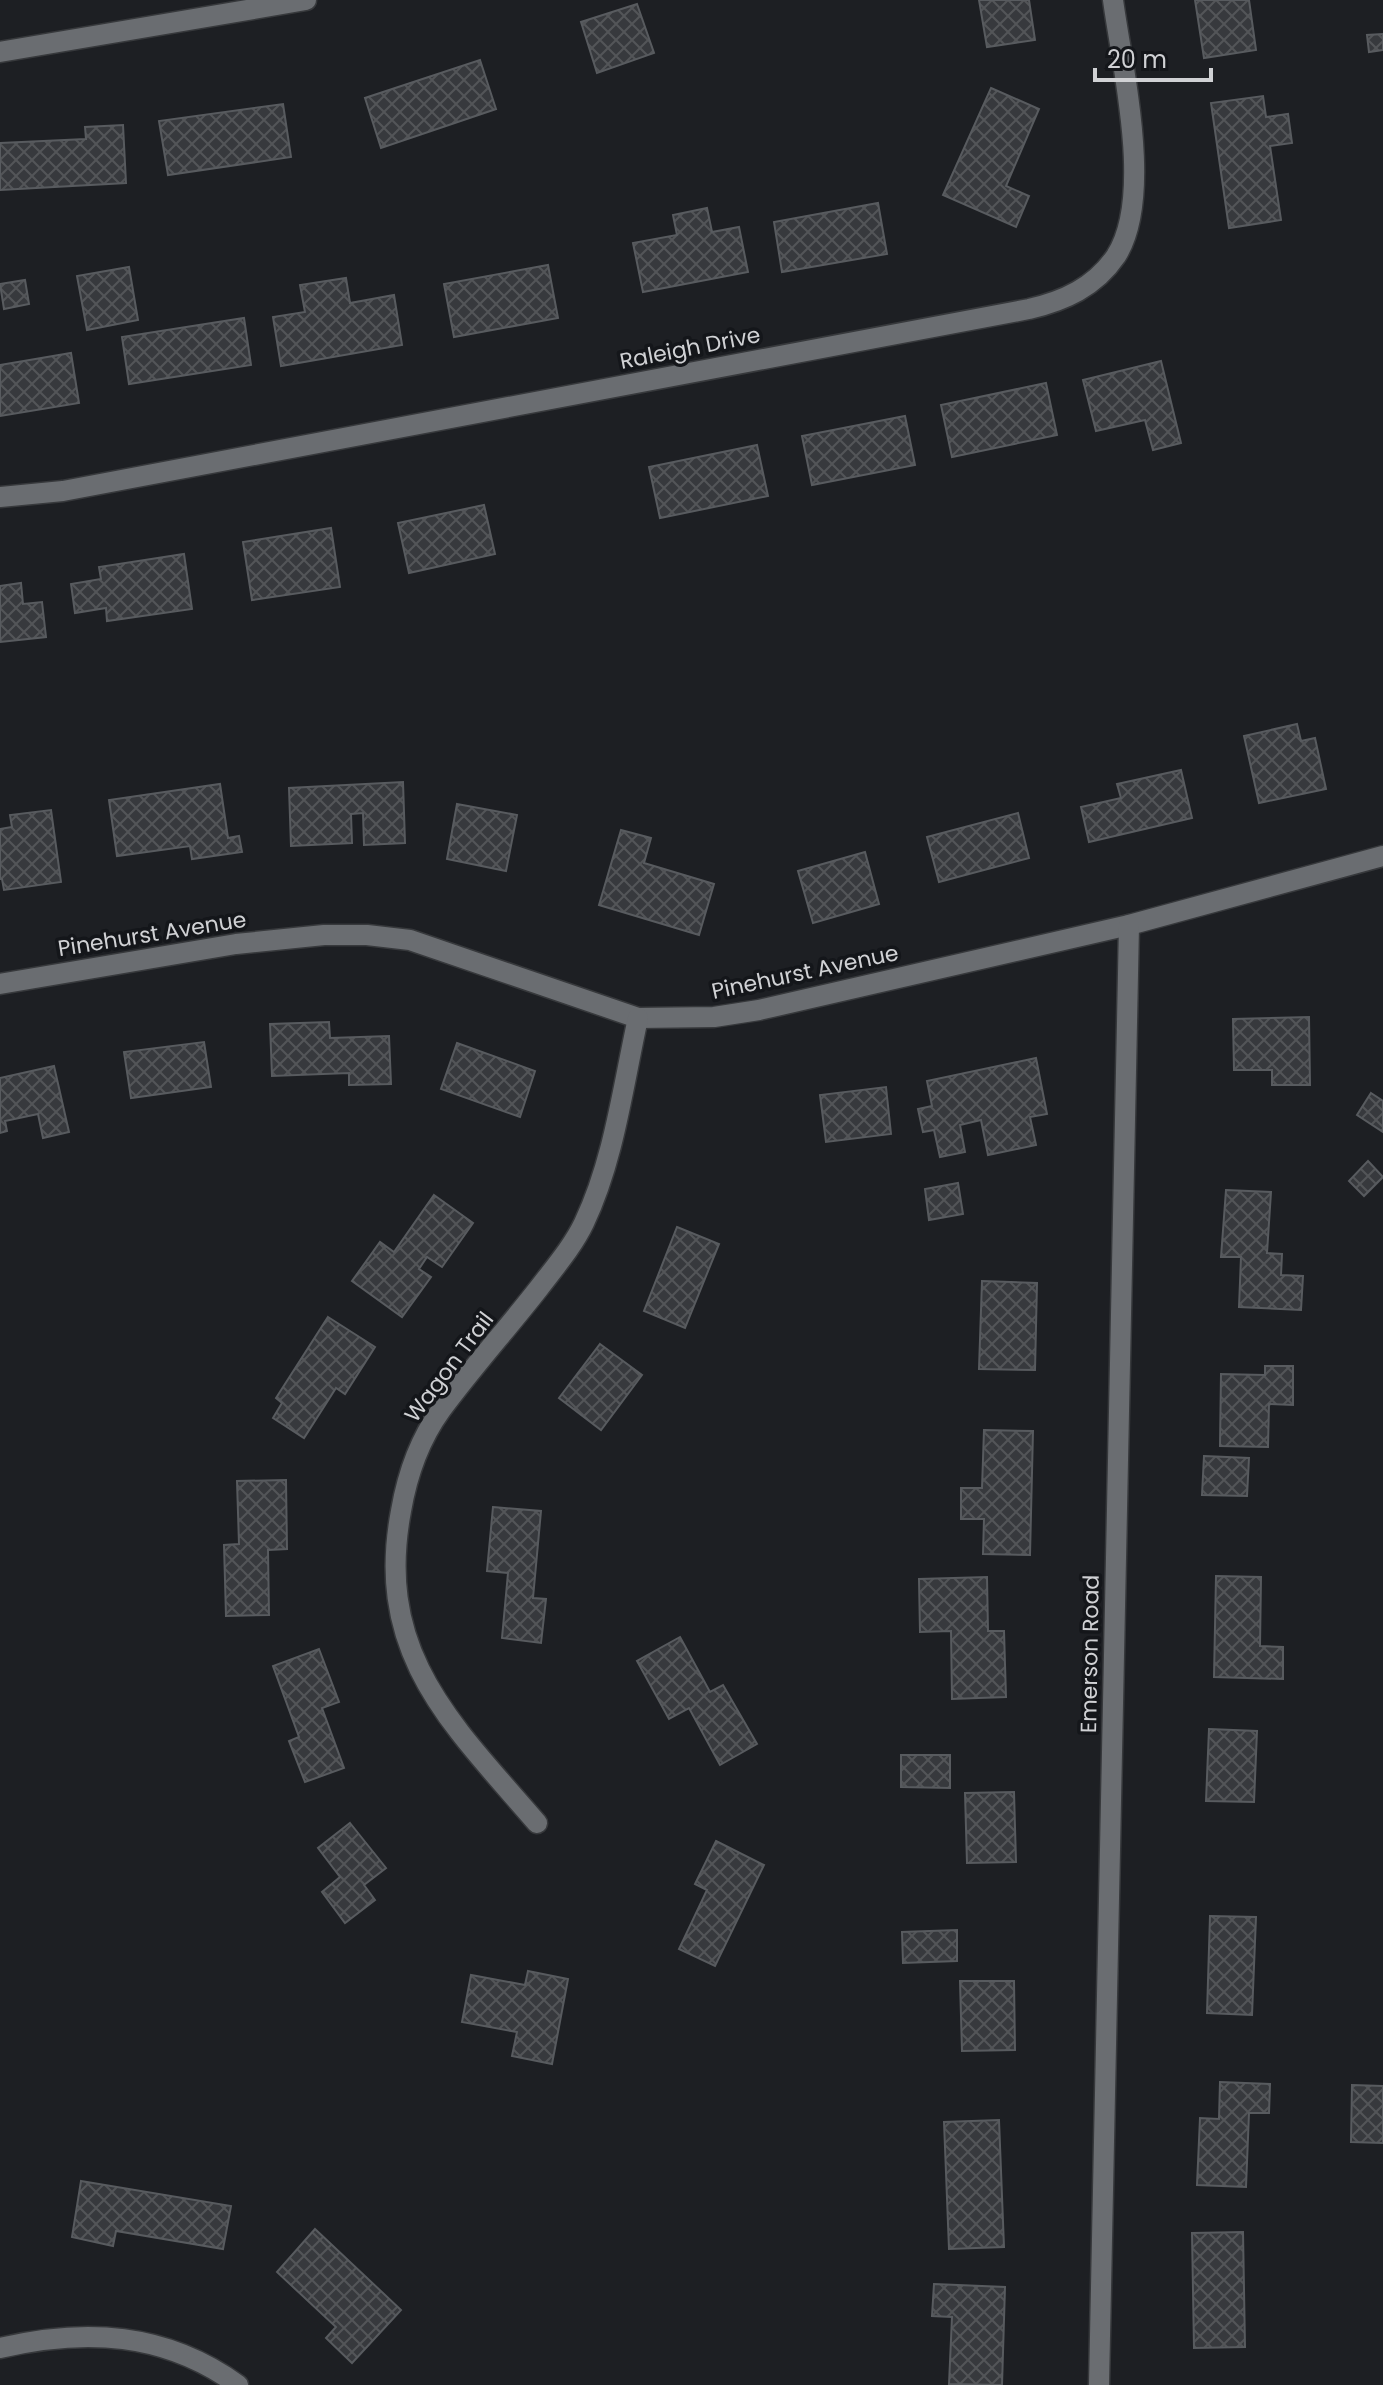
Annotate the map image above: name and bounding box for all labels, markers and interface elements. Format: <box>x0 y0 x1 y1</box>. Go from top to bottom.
scale bar <box>1095 32 1211 82</box>
text: 20 m <box>1107 43 1167 76</box>
street label: Raleigh Drive <box>617 319 763 377</box>
street label: Pinehurst Avenue <box>56 904 248 964</box>
street label: Pinehurst Avenue <box>709 937 901 1007</box>
street label: Wagon Trail <box>397 1305 501 1429</box>
street label: Emerson Road <box>1073 1574 1107 1734</box>

